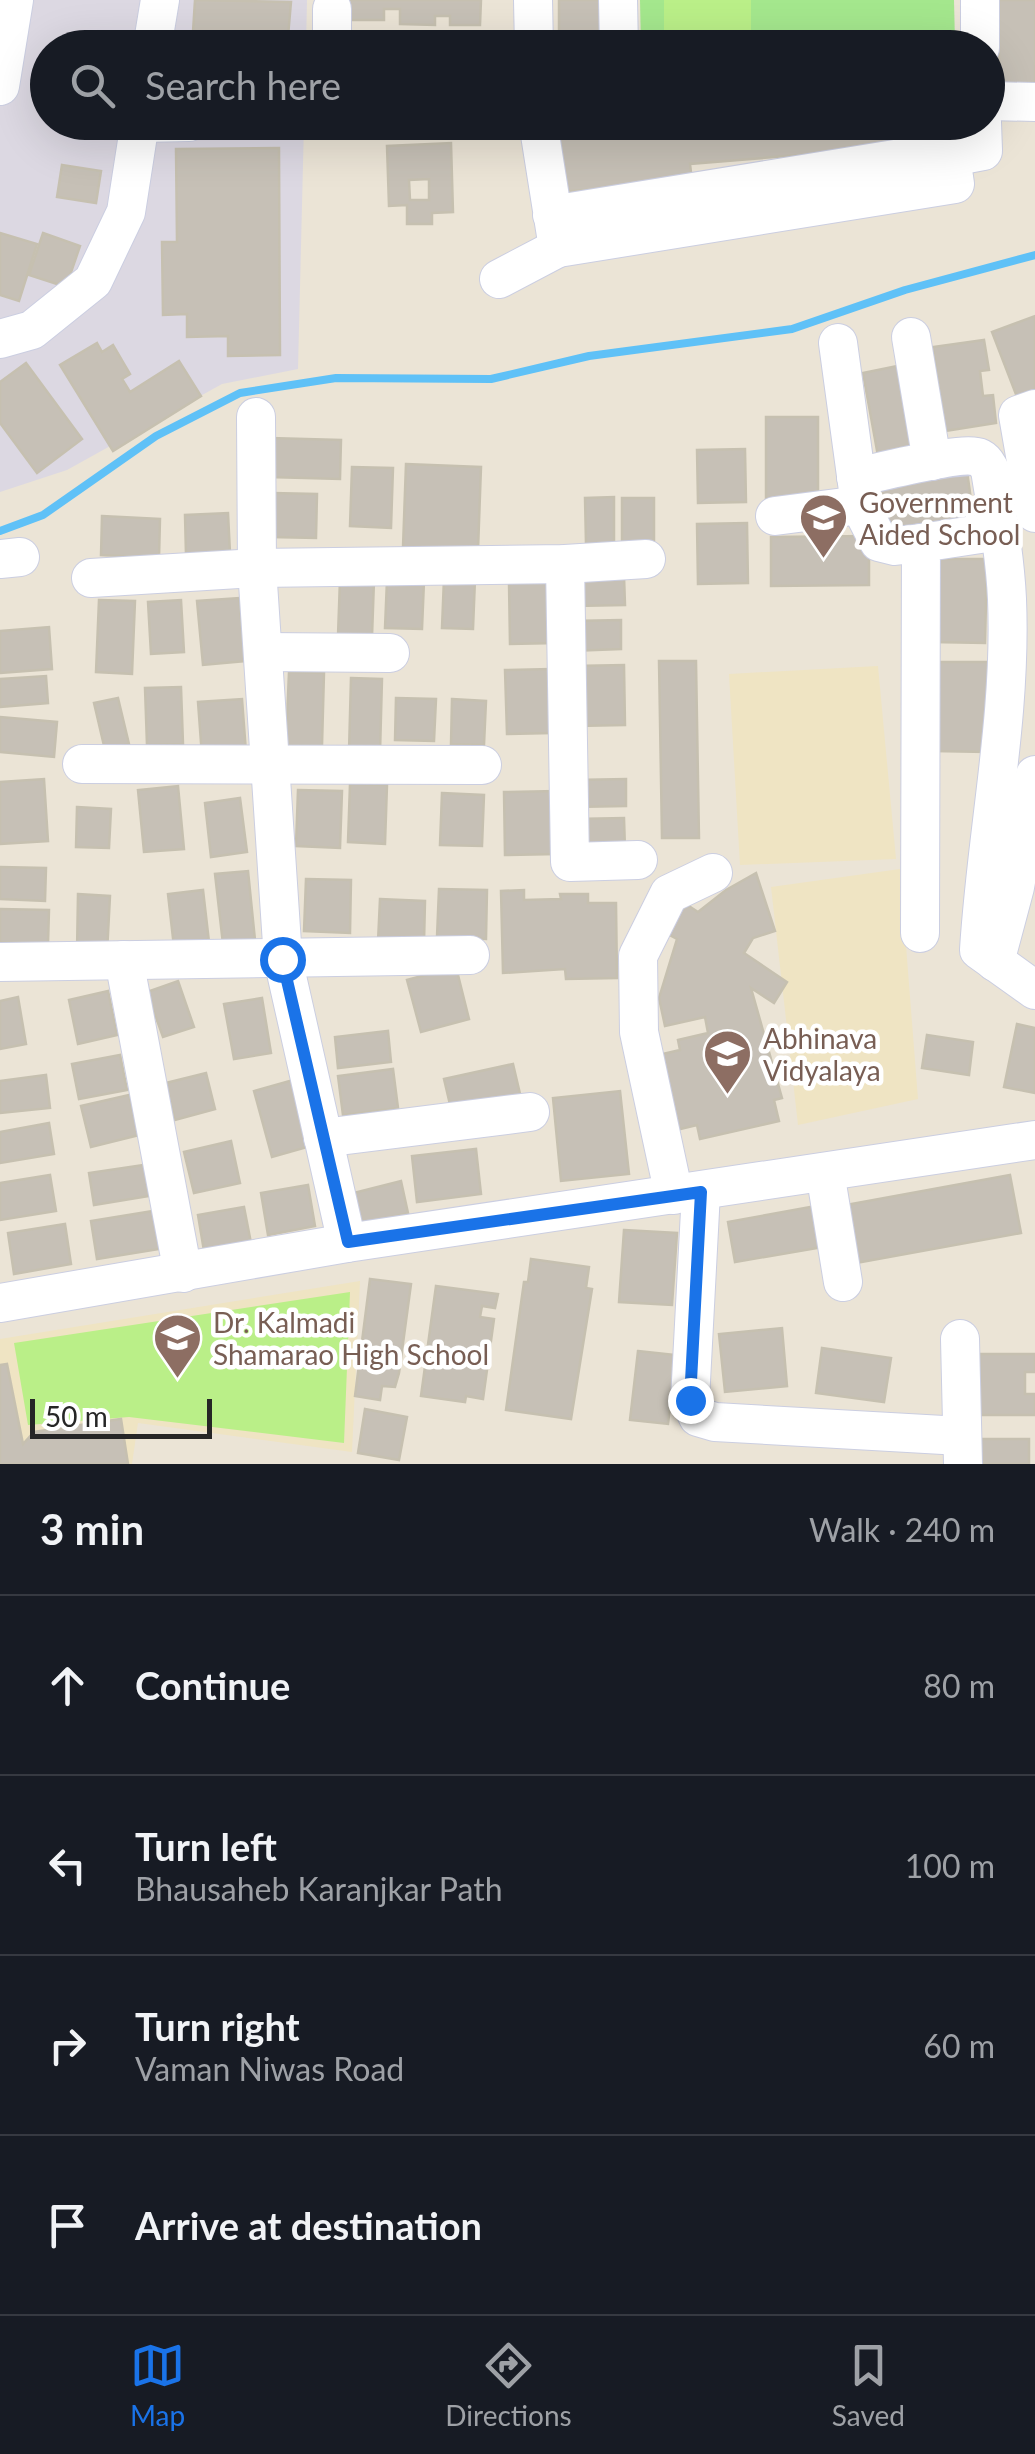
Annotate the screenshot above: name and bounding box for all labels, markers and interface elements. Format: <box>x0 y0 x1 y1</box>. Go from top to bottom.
search box <box>30 30 1005 140</box>
icon: search <box>65 58 120 113</box>
text: Search here <box>145 62 341 108</box>
place label: Government Aided School <box>859 485 1020 551</box>
school or university icon: Government Aided School <box>798 492 850 560</box>
route start <box>260 937 306 983</box>
place label: Abhinava Vidyalaya <box>763 1021 881 1087</box>
school or university icon: Abhinava Vidyalaya <box>702 1028 754 1096</box>
place label: Dr. Kalmadi Shamarao High School <box>213 1305 489 1371</box>
school or university icon: Dr. Kalmadi Shamarao High School <box>152 1312 204 1380</box>
route end <box>668 1378 714 1424</box>
scale bar <box>30 1394 212 1438</box>
text: 50 m <box>45 1399 108 1433</box>
text: 3 min <box>40 1504 144 1554</box>
text: Walk · 240 m <box>809 1510 995 1549</box>
icon: ahead <box>40 1658 95 1713</box>
text: Continue <box>135 1662 290 1708</box>
text: 80 m <box>923 1666 995 1705</box>
text: Turn left <box>135 1823 277 1869</box>
icon: left <box>40 1838 95 1893</box>
text: 100 m <box>905 1846 995 1885</box>
text: Bhausaheb Karanjkar Path <box>135 1869 503 1908</box>
text: Turn right <box>135 2003 300 2049</box>
icon: right <box>40 2018 95 2073</box>
text: 60 m <box>923 2026 995 2065</box>
text: Vaman Niwas Road <box>135 2049 404 2088</box>
icon: arrive <box>40 2198 95 2253</box>
text: Arrive at destination <box>135 2202 482 2248</box>
tab: Map <box>130 2338 185 2432</box>
tab: Directions <box>445 2338 572 2432</box>
tab: Saved <box>832 2338 905 2432</box>

